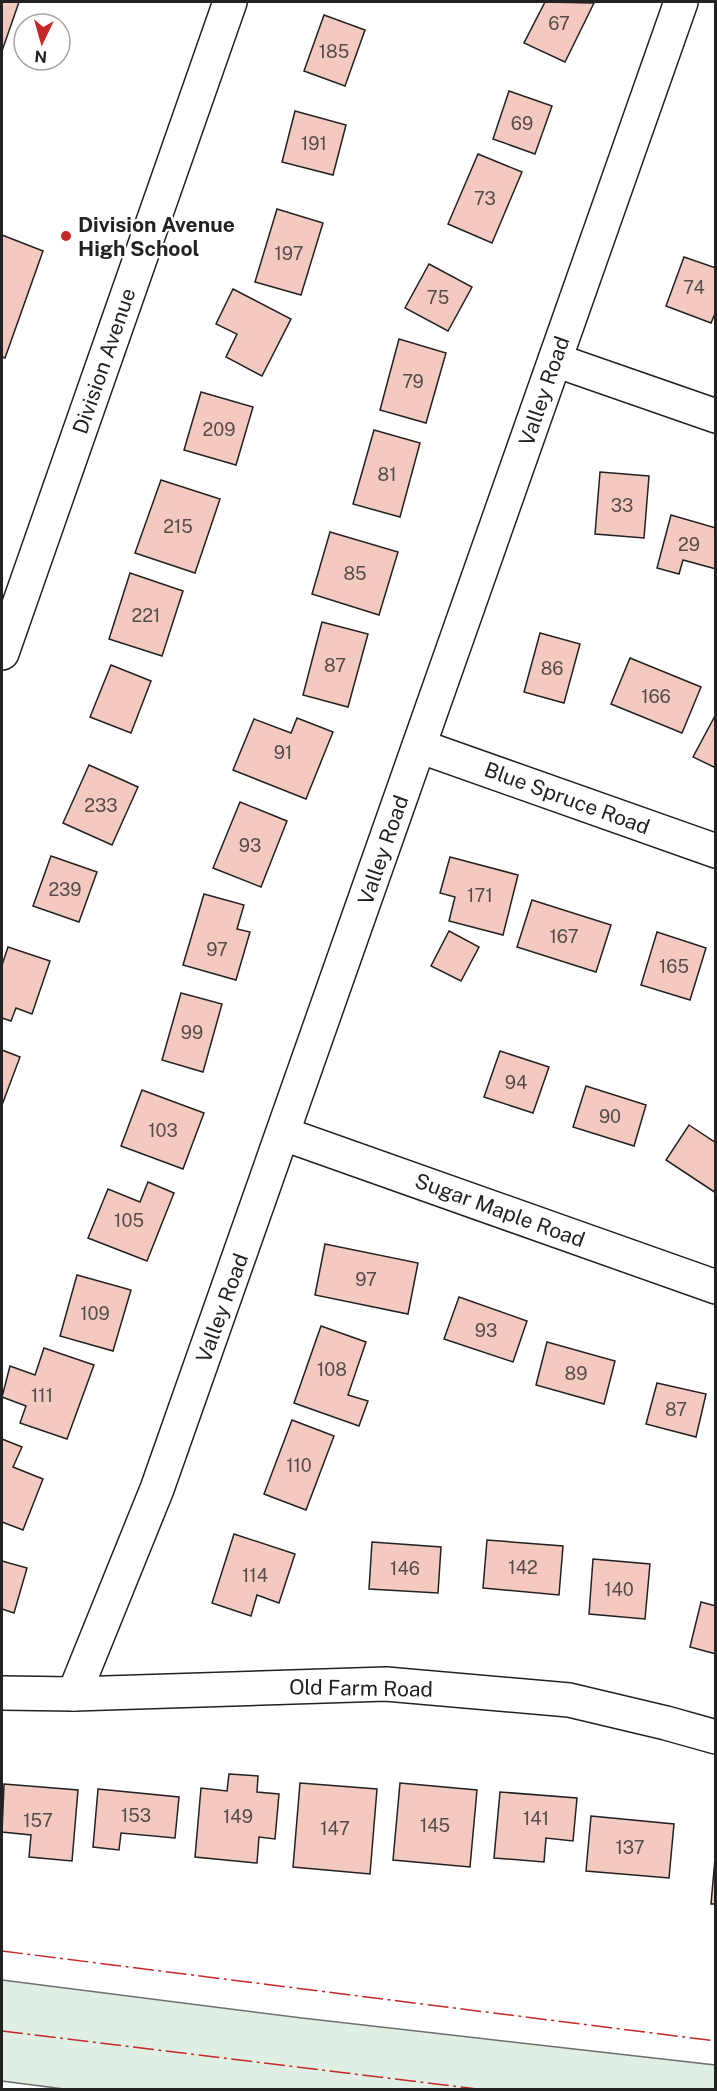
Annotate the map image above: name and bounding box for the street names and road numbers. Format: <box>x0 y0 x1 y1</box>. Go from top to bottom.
street label: Division Avenue <box>67 285 141 437</box>
street label: Valley Road <box>514 333 574 449</box>
street label: Blue Spruce Road <box>481 756 653 840</box>
street label: Valley Road <box>353 792 413 908</box>
street label: Sugar Maple Road <box>412 1168 588 1252</box>
street label: Valley Road <box>191 1250 253 1366</box>
street label: Old Farm Road <box>289 1674 433 1702</box>

